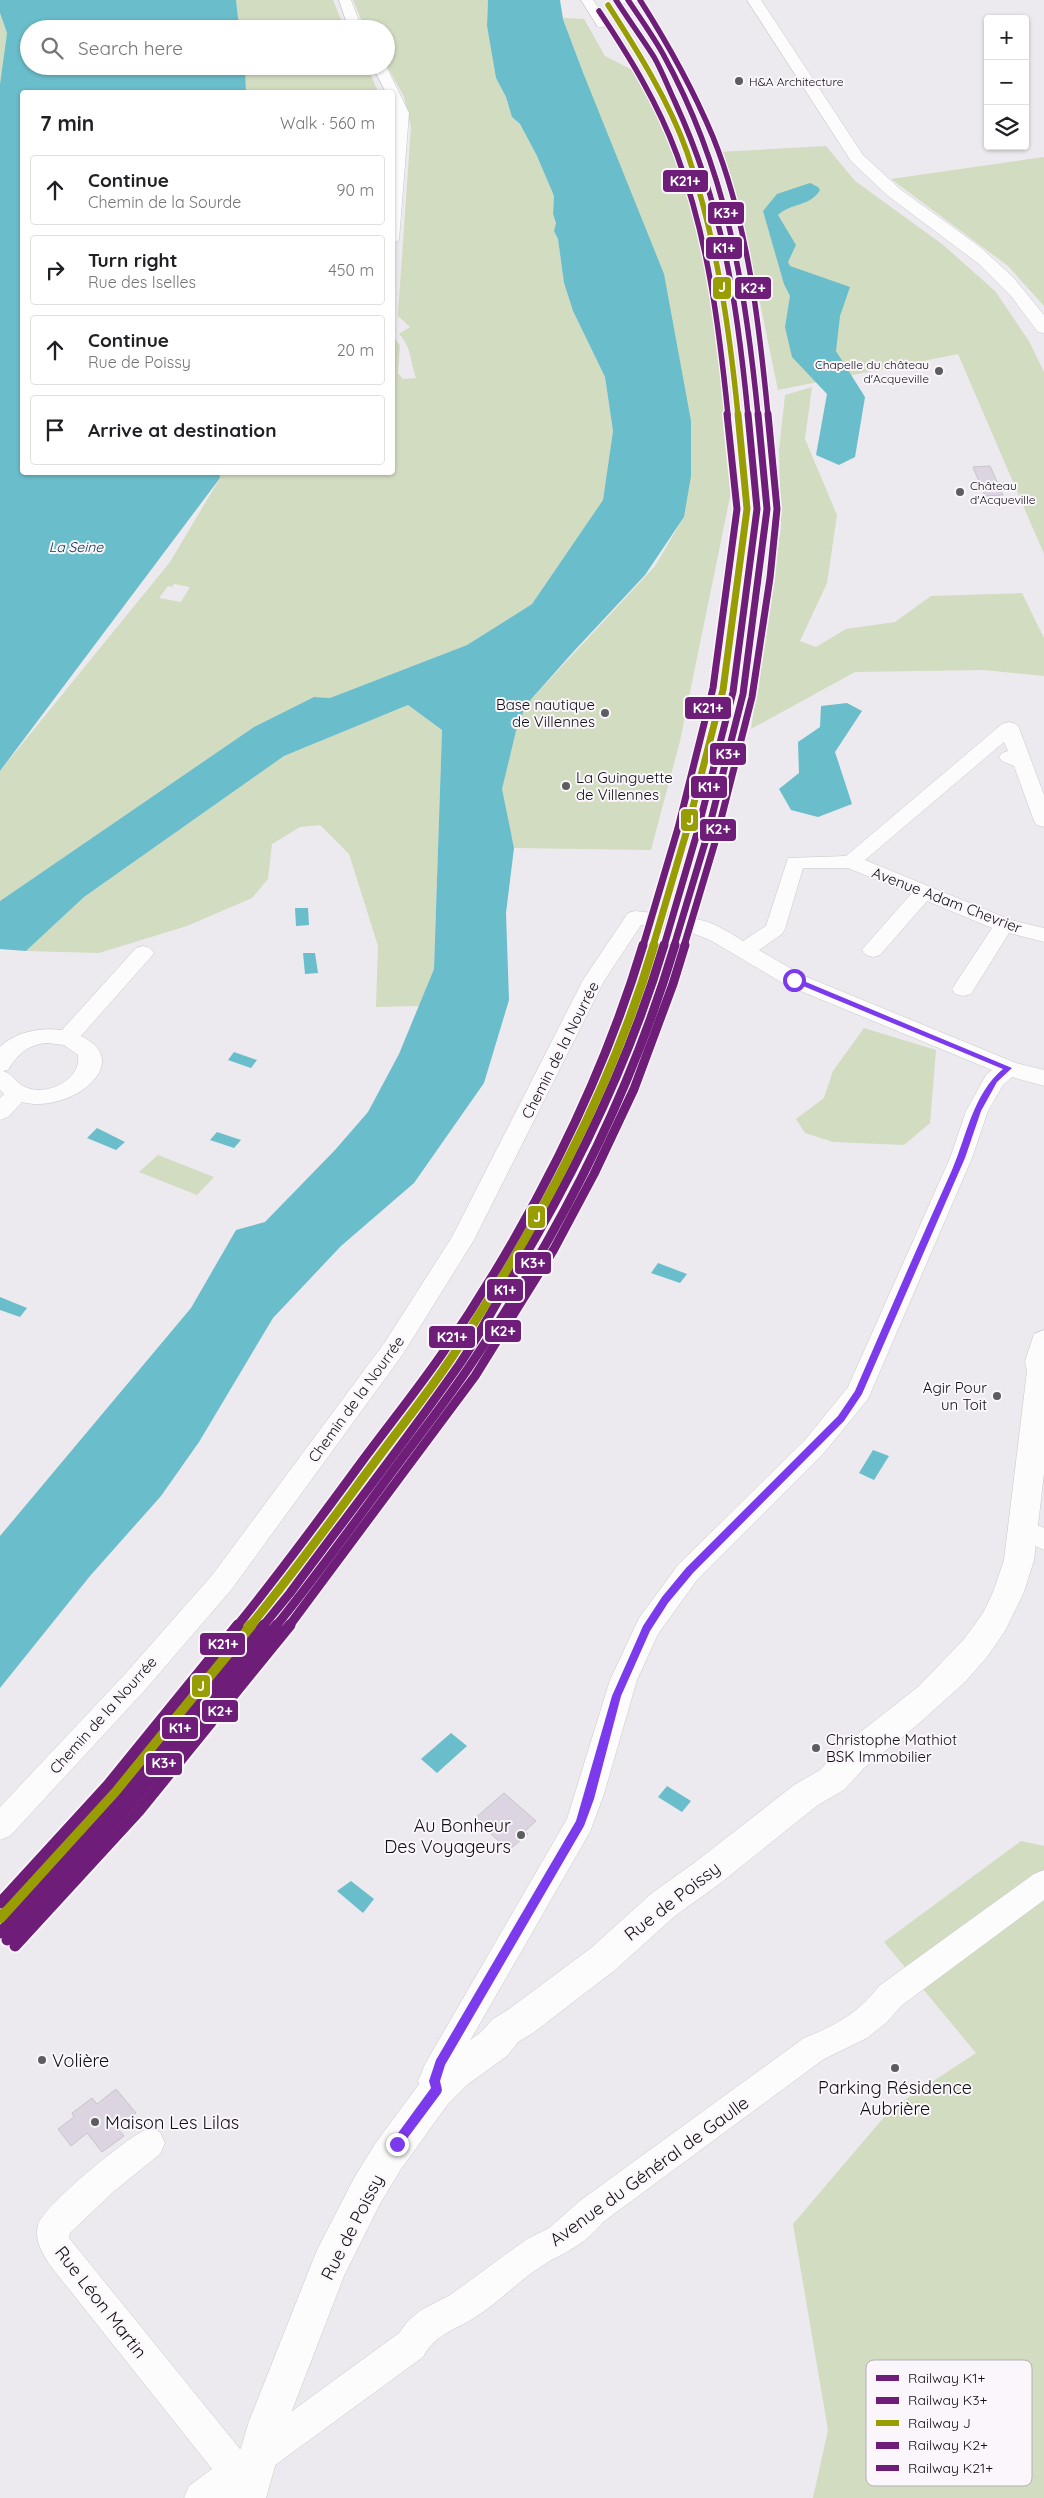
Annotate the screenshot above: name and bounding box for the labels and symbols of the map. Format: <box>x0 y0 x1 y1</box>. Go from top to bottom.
place label: H&A Architecture <box>749 74 844 89</box>
marker: H&A Architecture <box>733 75 745 87</box>
line badge: K21+ <box>662 169 709 193</box>
text: K21+ <box>670 172 700 190</box>
line badge: K3+ <box>707 201 745 225</box>
text: K3+ <box>714 204 738 222</box>
line badge: K1+ <box>705 236 743 260</box>
text: K1+ <box>713 239 735 257</box>
line badge: J <box>712 276 732 300</box>
line badge: K2+ <box>734 276 772 300</box>
text: J <box>718 278 726 296</box>
text: K2+ <box>740 279 766 297</box>
place label: Chapelle du château d'Acqueville <box>815 357 929 386</box>
marker: Chapelle du château d'Acqueville <box>933 365 945 377</box>
place label: Château d'Acqueville <box>970 478 1036 507</box>
marker: Château d'Acqueville <box>954 486 966 498</box>
water label: La Seine <box>49 538 104 556</box>
place label: Base nautique de Villennes <box>496 695 595 731</box>
line badge: K21+ <box>684 696 732 720</box>
text: K21+ <box>693 699 723 717</box>
marker: Base nautique de Villennes <box>599 707 611 719</box>
line badge: K3+ <box>709 742 747 766</box>
text: K3+ <box>716 745 740 763</box>
place label: La Guinguette de Villennes <box>576 768 673 804</box>
line badge: K1+ <box>690 775 728 799</box>
text: K1+ <box>698 778 720 796</box>
marker: La Guinguette de Villennes <box>560 780 572 792</box>
line badge: J <box>680 808 699 832</box>
text: J <box>686 811 694 829</box>
line badge: K2+ <box>699 818 737 842</box>
text: K2+ <box>705 820 731 838</box>
street label: Avenue Adam Chevrier <box>869 863 1025 937</box>
route start <box>783 969 806 992</box>
street label: Chemin de la Nourrée <box>517 978 603 1122</box>
line badge: J <box>527 1205 546 1229</box>
text: J <box>533 1208 541 1226</box>
line badge: K3+ <box>514 1251 552 1275</box>
text: K3+ <box>521 1254 545 1272</box>
line badge: K1+ <box>486 1278 524 1302</box>
text: K1+ <box>494 1281 516 1299</box>
line badge: K2+ <box>484 1319 522 1343</box>
text: K2+ <box>490 1322 516 1340</box>
line badge: K21+ <box>428 1325 476 1349</box>
text: K21+ <box>437 1328 467 1346</box>
street label: Chemin de la Nourrée <box>304 1332 408 1466</box>
place label: Agir Pour un Toit <box>923 1378 987 1414</box>
marker: Agir Pour un Toit <box>991 1390 1003 1402</box>
line badge: K21+ <box>199 1632 246 1656</box>
text: K21+ <box>208 1635 238 1653</box>
street label: Chemin de la Nourrée <box>45 1652 161 1778</box>
line badge: J <box>191 1674 211 1698</box>
text: J <box>197 1677 205 1695</box>
line badge: K2+ <box>201 1699 239 1723</box>
text: K2+ <box>207 1702 233 1720</box>
line badge: K1+ <box>161 1716 199 1740</box>
text: K1+ <box>169 1719 191 1737</box>
place label: Christophe Mathiot BSK Immobilier <box>826 1730 957 1766</box>
marker: Christophe Mathiot BSK Immobilier <box>810 1742 822 1754</box>
line badge: K3+ <box>145 1752 183 1776</box>
text: K3+ <box>152 1754 176 1772</box>
place label: Au Bonheur Des Voyageurs <box>384 1814 511 1858</box>
marker: Au Bonheur Des Voyageurs <box>515 1829 527 1841</box>
street label: Rue de Poissy <box>619 1856 725 1946</box>
place label: Volière <box>52 2049 109 2072</box>
marker: Volière <box>36 2054 48 2066</box>
marker: Parking Résidence Aubrière <box>889 2062 901 2074</box>
place label: Parking Résidence Aubrière <box>818 2076 972 2120</box>
street label: Avenue du Général de Gaulle <box>545 2091 753 2251</box>
place label: Maison Les Lilas <box>105 2111 239 2134</box>
marker: Maison Les Lilas <box>89 2116 101 2128</box>
route end <box>386 2133 409 2156</box>
street label: Rue de Poissy <box>316 2170 388 2284</box>
street label: Rue Léon Martin <box>50 2241 152 2363</box>
legend <box>866 2360 1032 2486</box>
text: Railway K1+ <box>908 2369 985 2387</box>
text: Railway K3+ <box>908 2391 988 2409</box>
text: Railway J <box>908 2414 971 2432</box>
text: Railway K2+ <box>908 2436 988 2454</box>
text: Railway K21+ <box>908 2459 993 2477</box>

